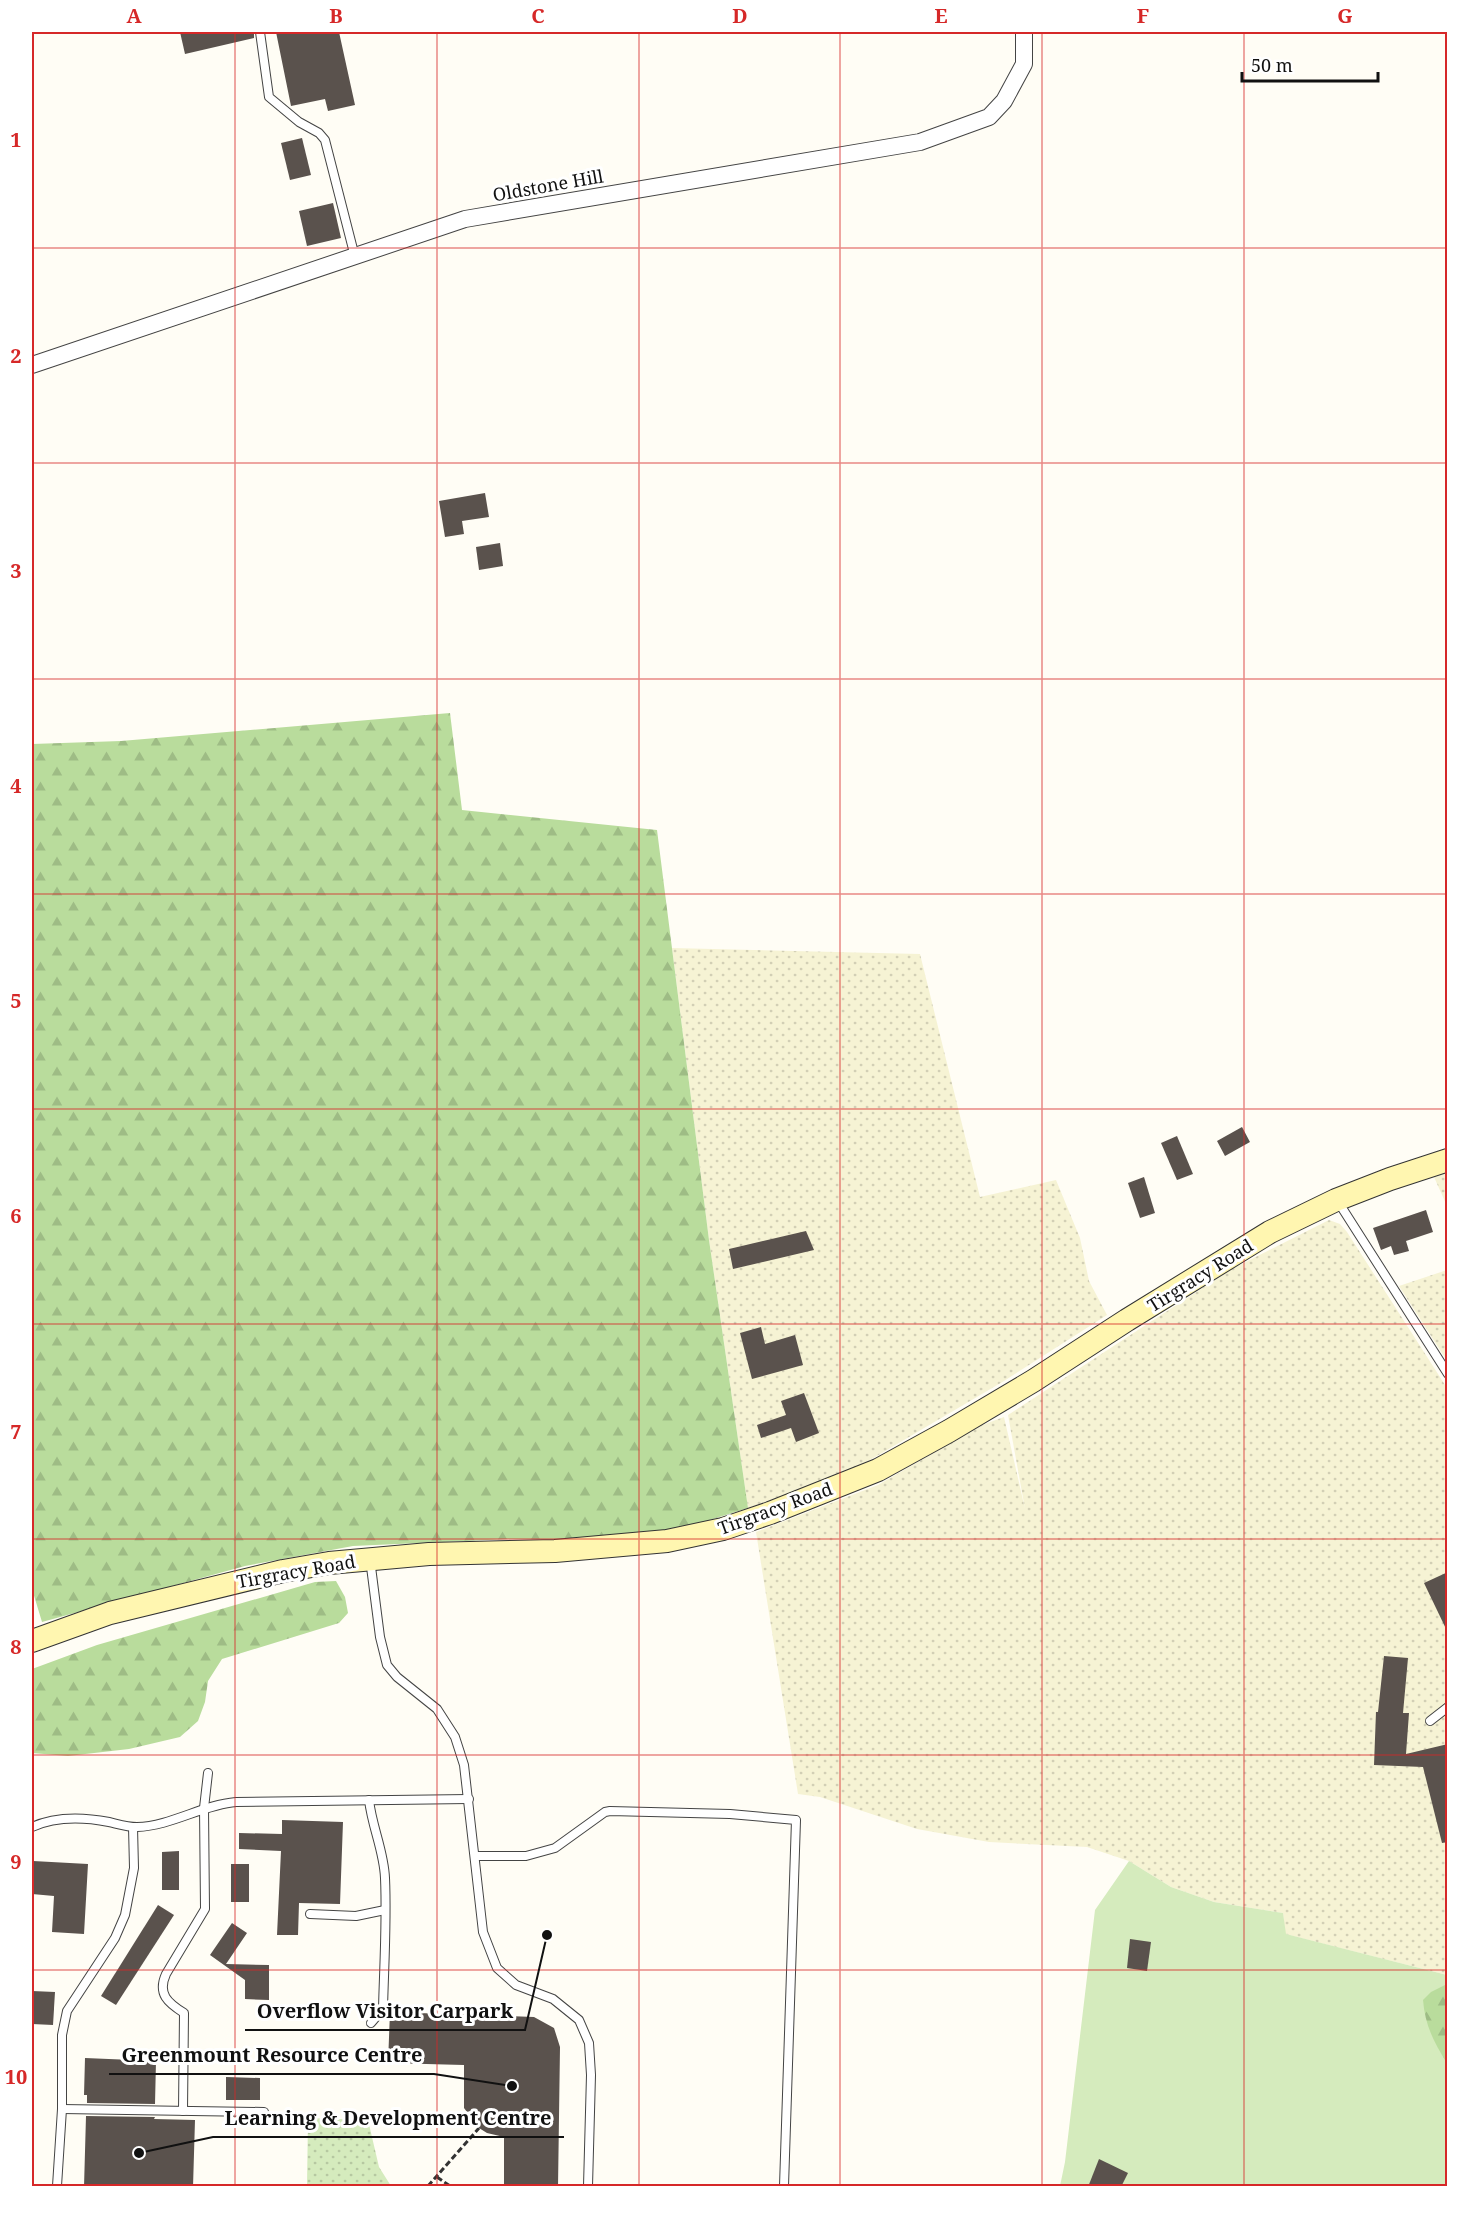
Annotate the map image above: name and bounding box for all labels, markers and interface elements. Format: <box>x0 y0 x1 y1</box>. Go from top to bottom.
text: A <box>126 2 142 29</box>
text: B <box>329 2 343 29</box>
text: C <box>531 2 545 29</box>
text: D <box>732 2 748 29</box>
text: E <box>934 2 948 29</box>
text: F <box>1137 2 1149 29</box>
text: G <box>1337 2 1353 29</box>
scale bar <box>1242 45 1378 83</box>
text: 50 m <box>1251 53 1293 77</box>
text: 1 <box>10 126 22 153</box>
street label: Oldstone Hill <box>491 163 606 207</box>
text: 2 <box>10 342 22 369</box>
text: 3 <box>10 557 22 584</box>
text: 4 <box>10 772 22 799</box>
text: 5 <box>10 987 22 1014</box>
text: 6 <box>10 1202 22 1229</box>
street label: Tirgracy Road <box>1143 1233 1257 1317</box>
text: 7 <box>10 1418 22 1445</box>
street label: Tirgracy Road <box>714 1476 836 1540</box>
street label: Tirgracy Road <box>235 1549 357 1593</box>
text: 8 <box>10 1633 22 1660</box>
text: 9 <box>10 1848 22 1875</box>
callout: Overflow Visitor Carpark <box>245 1992 525 2030</box>
text: Overflow Visitor Carpark <box>257 1997 513 2024</box>
callout: Greenmount Resource Centre <box>109 2036 434 2074</box>
text: Greenmount Resource Centre <box>122 2041 422 2068</box>
text: 10 <box>5 2063 27 2090</box>
callout: Learning & Development Centre <box>213 2099 564 2137</box>
text: Learning & Development Centre <box>225 2104 551 2131</box>

